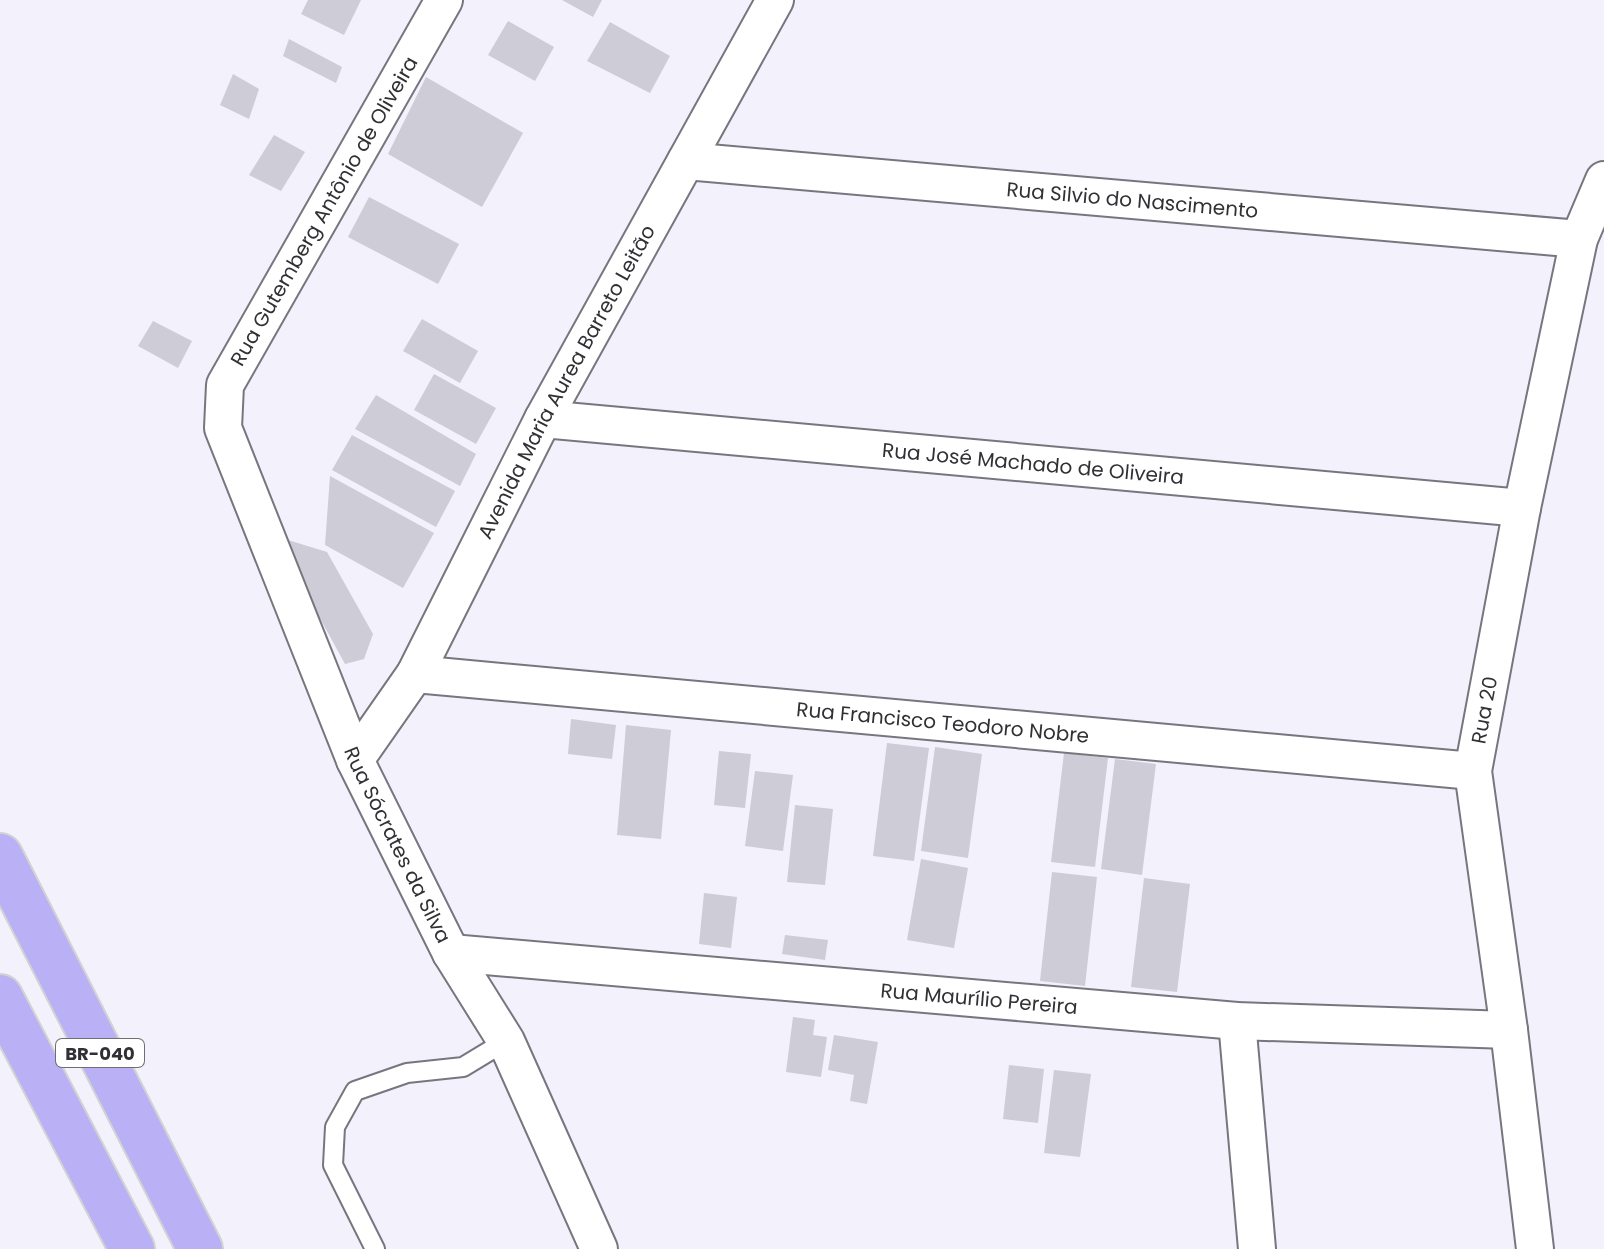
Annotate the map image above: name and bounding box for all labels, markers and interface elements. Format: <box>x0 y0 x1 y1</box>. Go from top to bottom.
street label: Rua Gutemberg Antônio de Oliveira <box>224 51 424 371</box>
street label: Rua Silvio do Nascimento <box>1005 175 1259 225</box>
street label: Avenida Maria Aurea Barreto Leitão <box>471 220 662 544</box>
street label: Rua José Machado de Oliveira <box>881 436 1185 491</box>
street label: Rua 20 <box>1464 674 1504 746</box>
street label: Rua Francisco Teodoro Nobre <box>795 695 1090 750</box>
street label: Rua Sócrates da Silva <box>337 743 458 948</box>
street label: Rua Maurílio Pereira <box>879 976 1079 1021</box>
road number: BR-040 <box>56 1039 144 1067</box>

